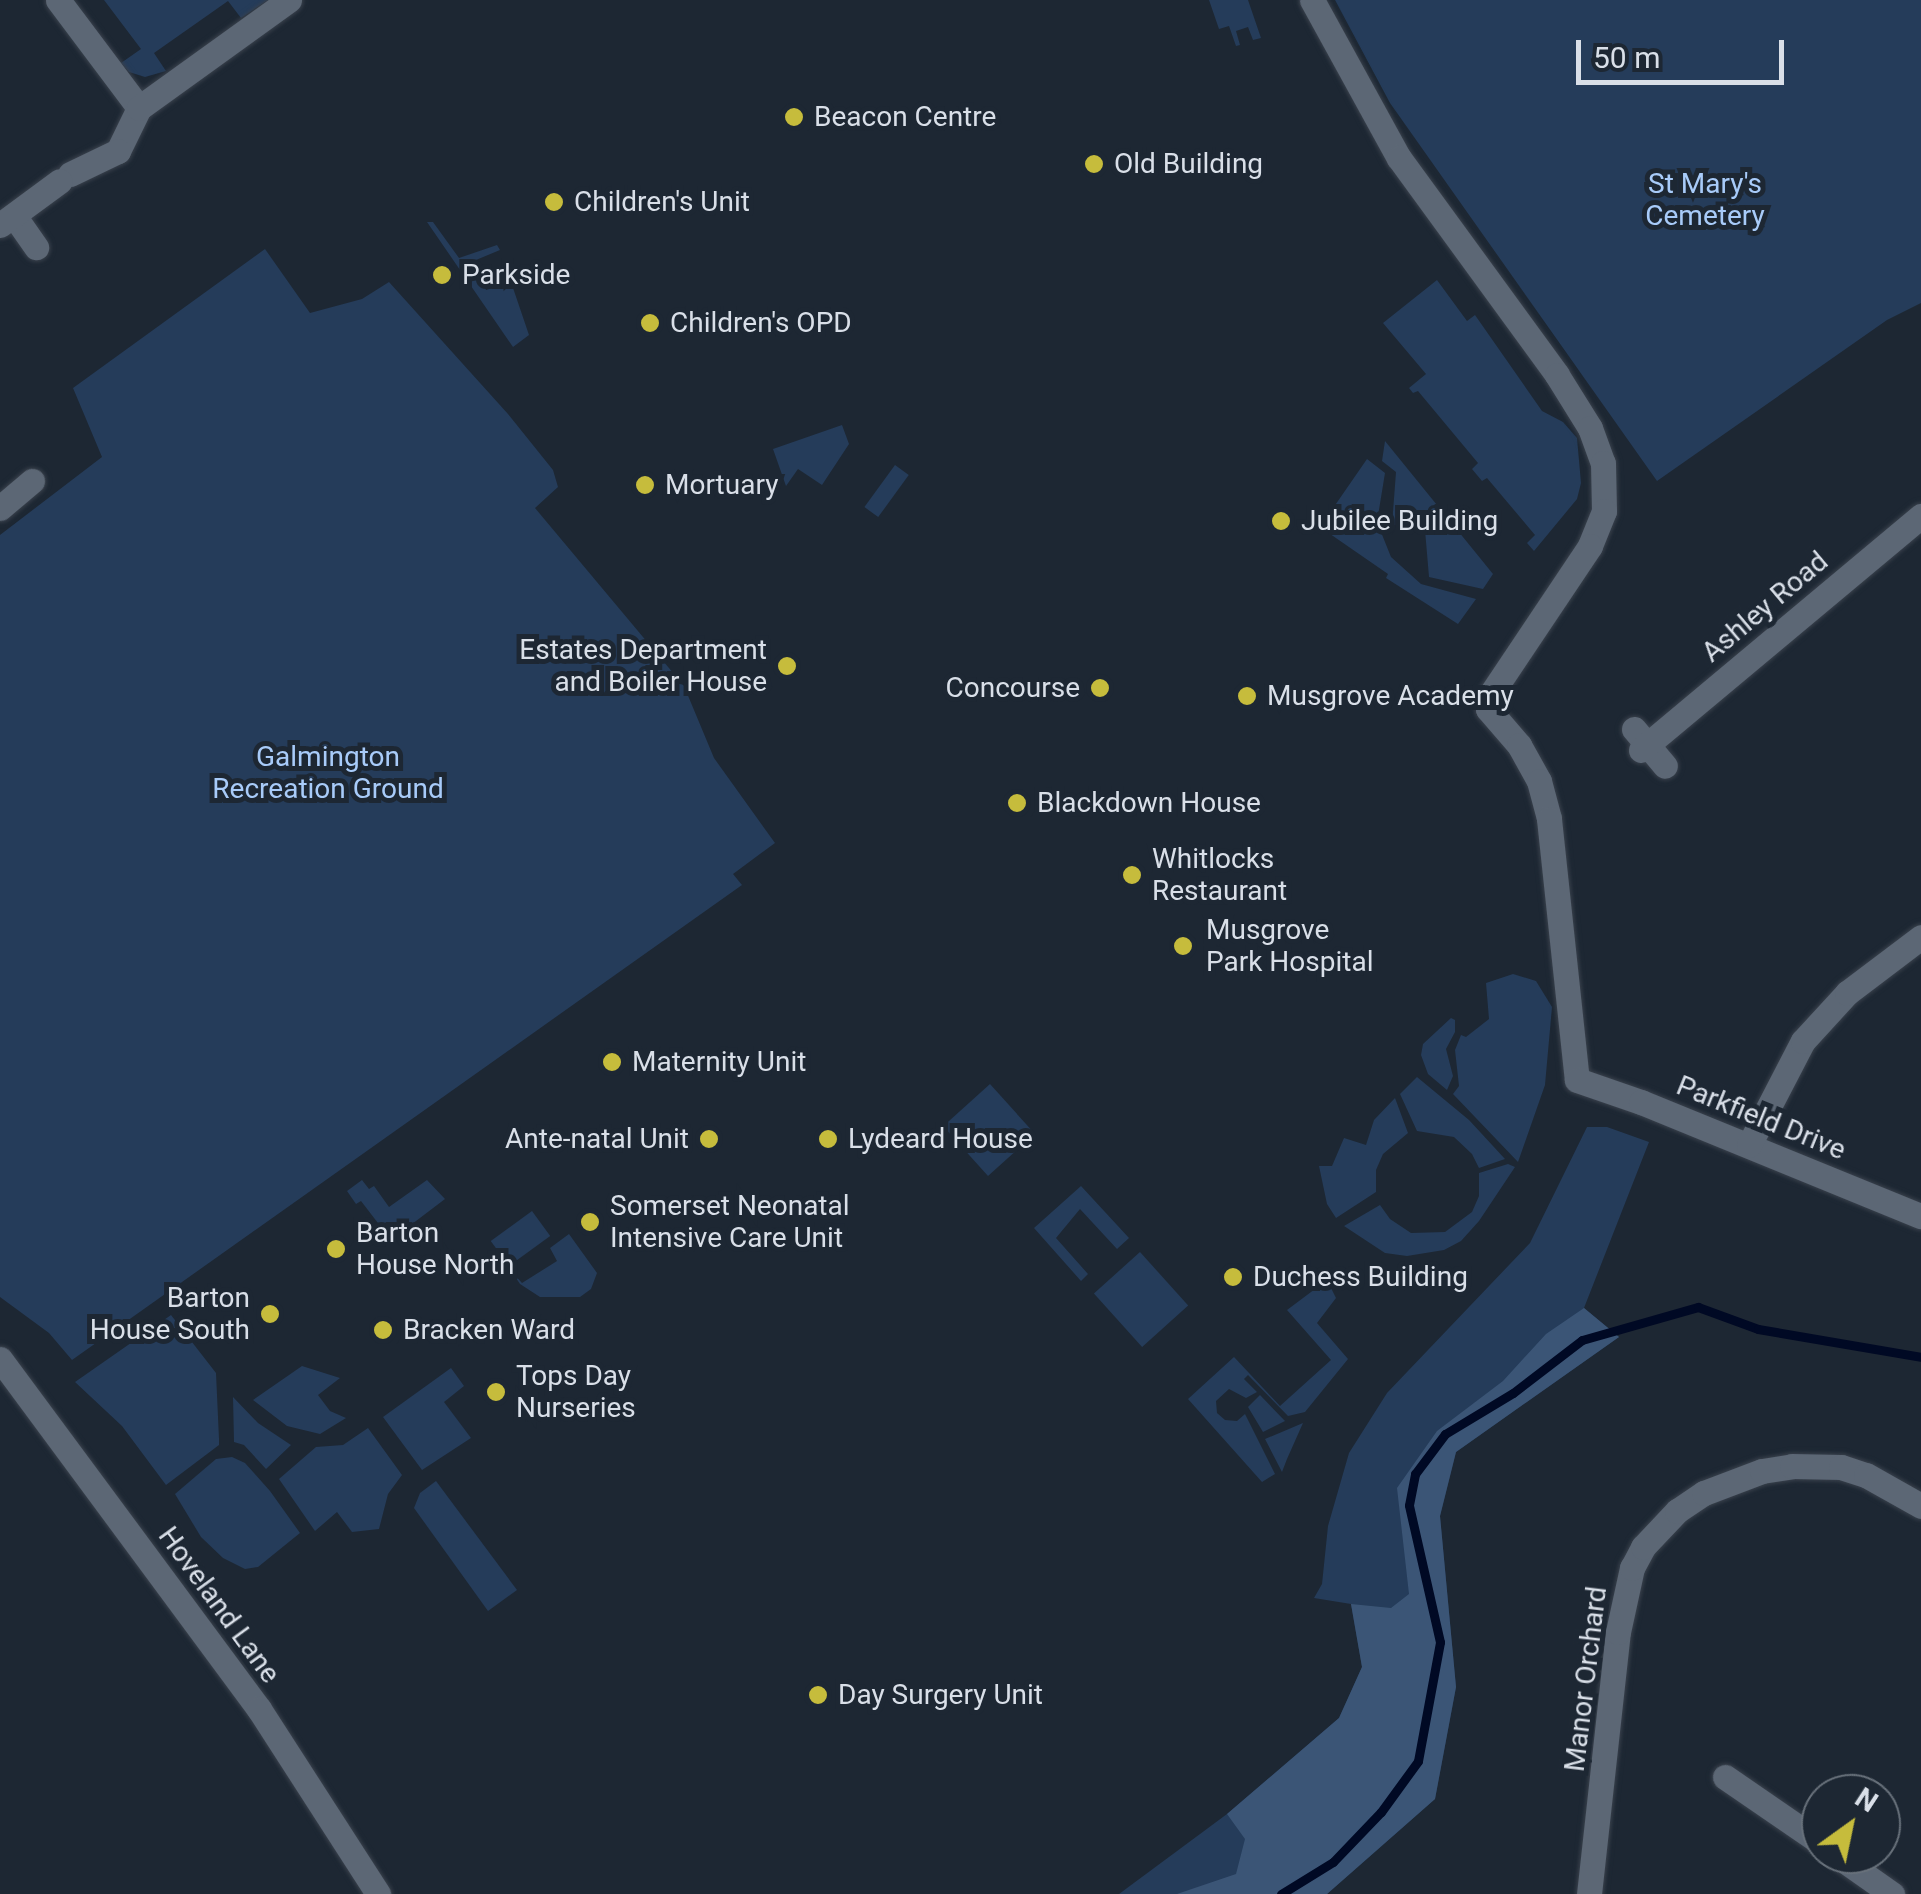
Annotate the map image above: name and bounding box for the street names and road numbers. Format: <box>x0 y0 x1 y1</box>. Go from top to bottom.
street label: Ashley Road <box>1695 545 1835 669</box>
street label: Parkfield Drive <box>1672 1069 1850 1167</box>
street label: Hoveland Lane <box>151 1520 287 1690</box>
street label: Manor Orchard <box>1558 1584 1614 1774</box>

